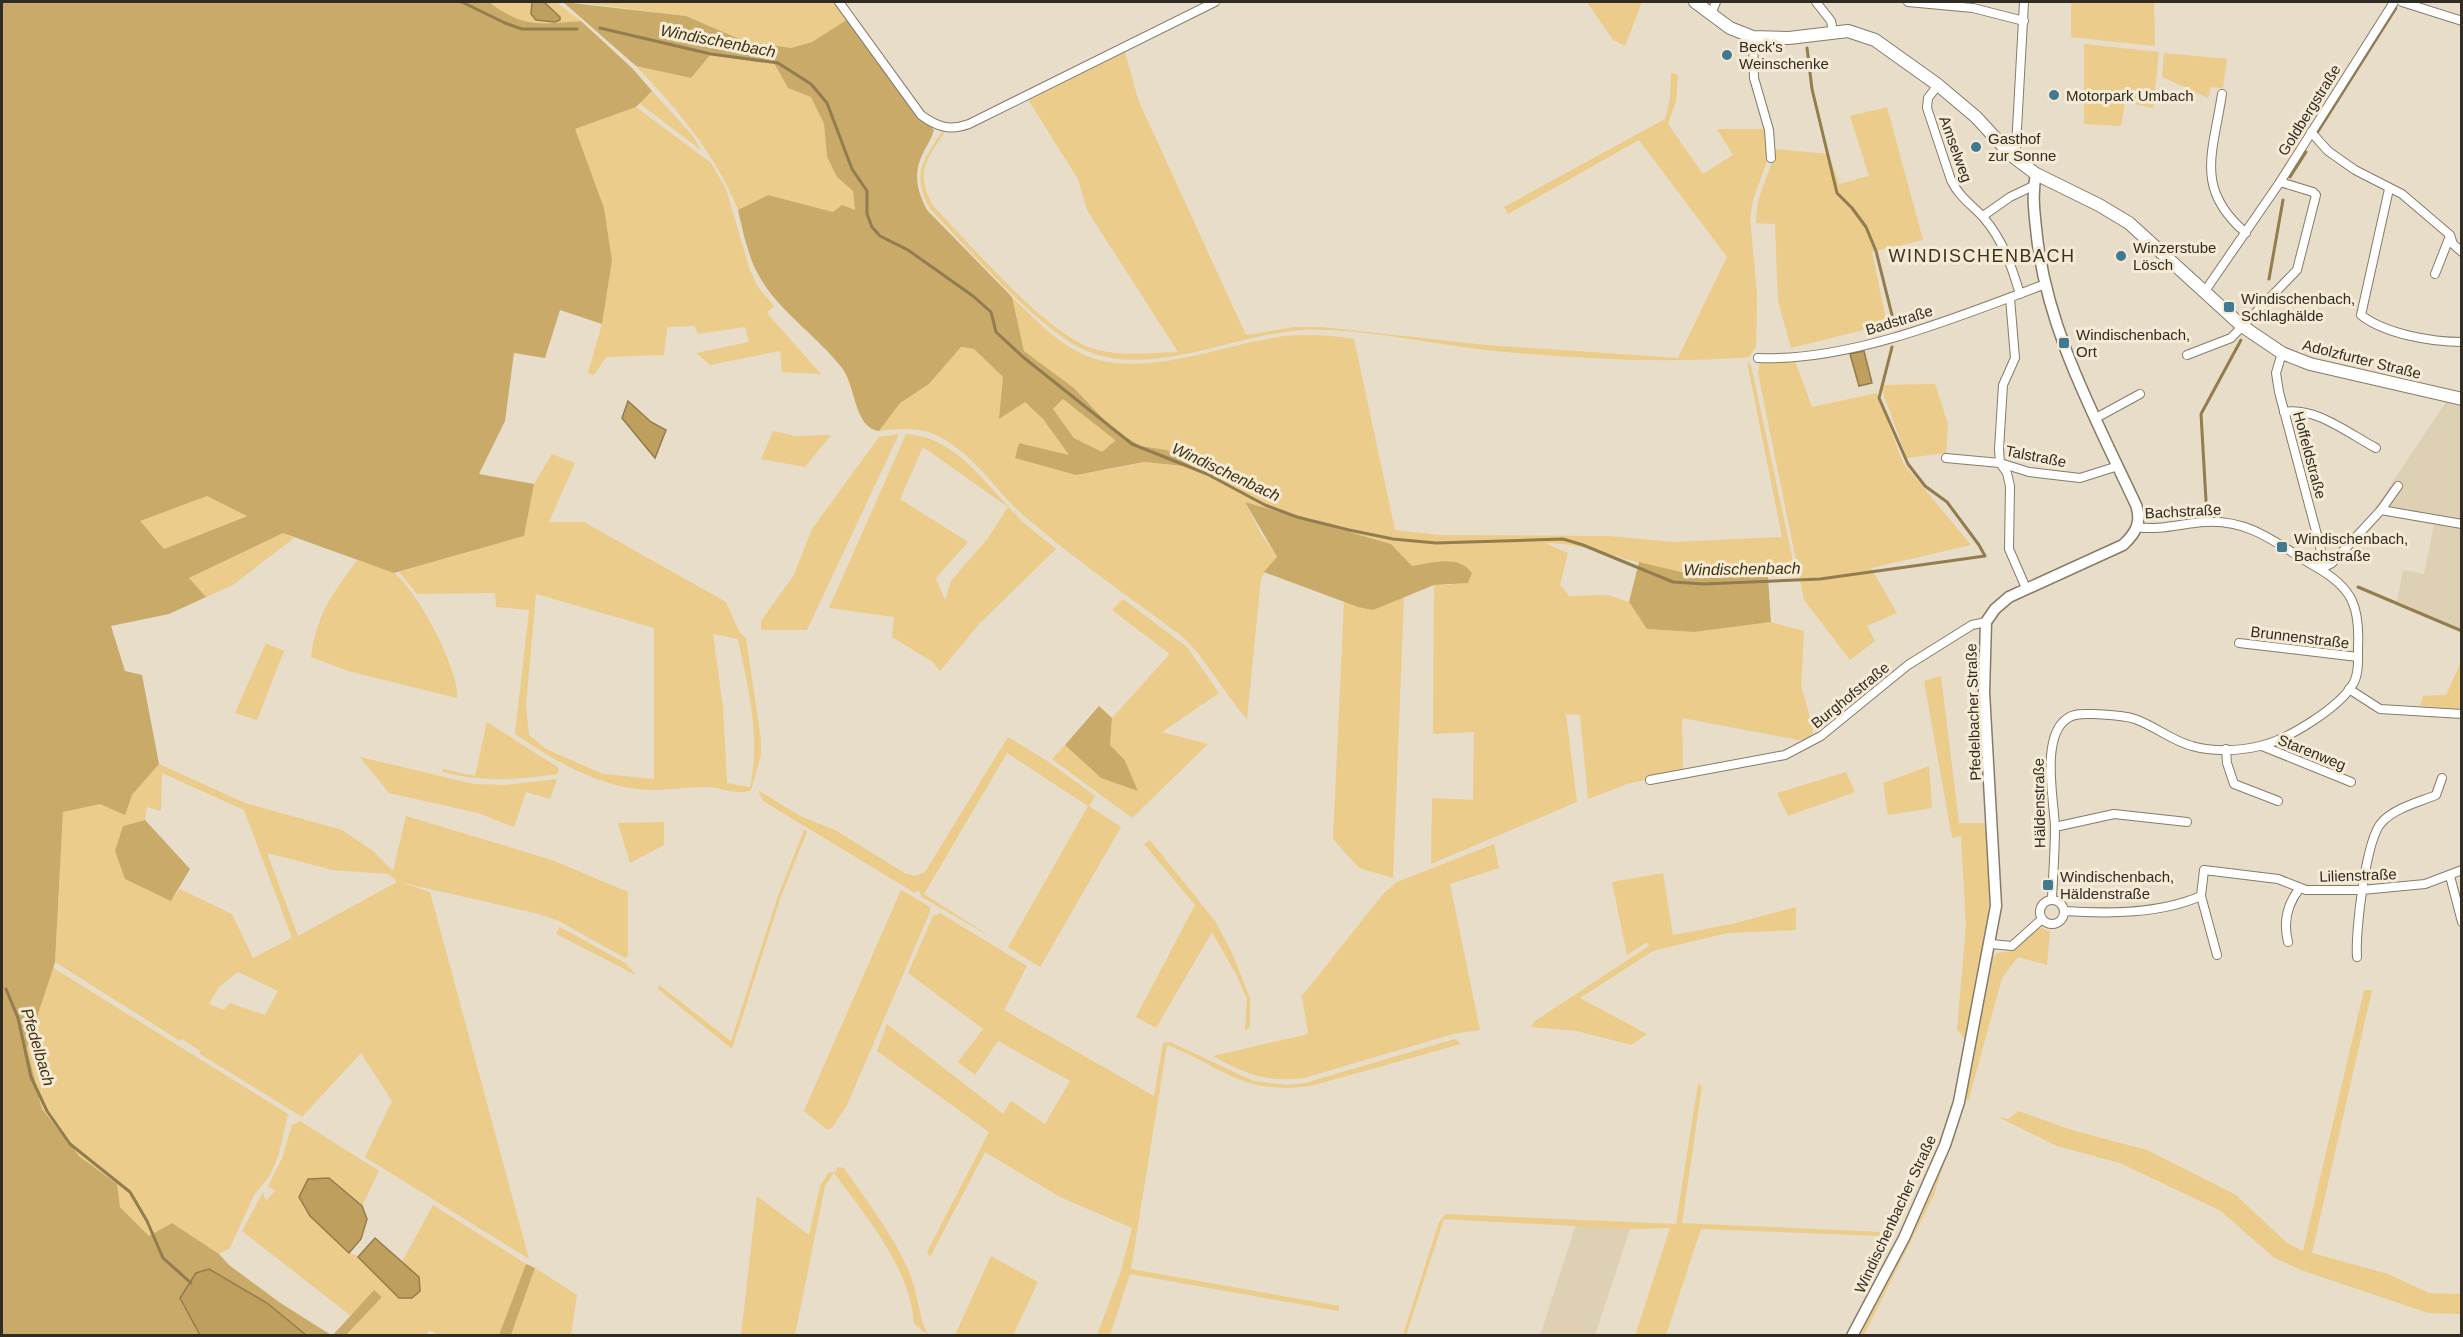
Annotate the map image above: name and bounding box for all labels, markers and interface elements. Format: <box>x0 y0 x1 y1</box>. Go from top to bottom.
water label: Windischenbach <box>659 21 777 61</box>
place label: Beck's Weinschenke <box>1739 38 1829 72</box>
marker: Beck's Weinschenke <box>1720 48 1734 62</box>
street label: Goldbergstraße <box>2274 61 2344 159</box>
place label: Motorpark Umbach <box>2066 87 2194 104</box>
marker: Motorpark Umbach <box>2047 88 2061 102</box>
street label: Amselweg <box>1936 114 1976 184</box>
place label: Gasthof zur Sonne <box>1988 130 2056 164</box>
marker: Gasthof zur Sonne <box>1969 140 1983 154</box>
place label: Winzerstube Lösch <box>2133 239 2216 273</box>
district label: WINDISCHENBACH <box>1888 246 2076 266</box>
marker: Winzerstube Lösch <box>2114 249 2128 263</box>
place label: Windischenbach, Schlaghälde <box>2241 290 2355 324</box>
marker: Windischenbach, Schlaghälde <box>2222 300 2236 314</box>
street label: Badstraße <box>1863 302 1935 338</box>
place label: Windischenbach, Ort <box>2076 326 2190 360</box>
marker: Windischenbach, Ort <box>2057 336 2071 350</box>
street label: Adolzfurter Straße <box>2301 336 2423 382</box>
street label: Hoffeldstraße <box>2290 409 2330 501</box>
water label: Windischenbach <box>1169 440 1283 505</box>
street label: Talstraße <box>2004 442 2068 470</box>
street label: Bachstraße <box>2144 501 2222 521</box>
place label: Windischenbach, Bachstraße <box>2294 530 2408 564</box>
marker: Windischenbach, Bachstraße <box>2275 540 2289 554</box>
water label: Windischenbach <box>1683 559 1801 579</box>
street label: Brunnenstraße <box>2250 623 2350 651</box>
street label: Pfedelbacher Straße <box>1962 643 1984 781</box>
street label: Burghofstraße <box>1808 658 1892 732</box>
street label: Starenweg <box>2276 731 2348 773</box>
street label: Häldenstraße <box>2030 758 2048 848</box>
street label: Lilienstraße <box>2319 865 2397 885</box>
place label: Windischenbach, Häldenstraße <box>2060 868 2174 902</box>
marker: Windischenbach, Häldenstraße <box>2041 878 2055 892</box>
water label: Pfedelbach <box>18 1006 58 1088</box>
street label: Windischenbacher Straße <box>1851 1132 1939 1296</box>

